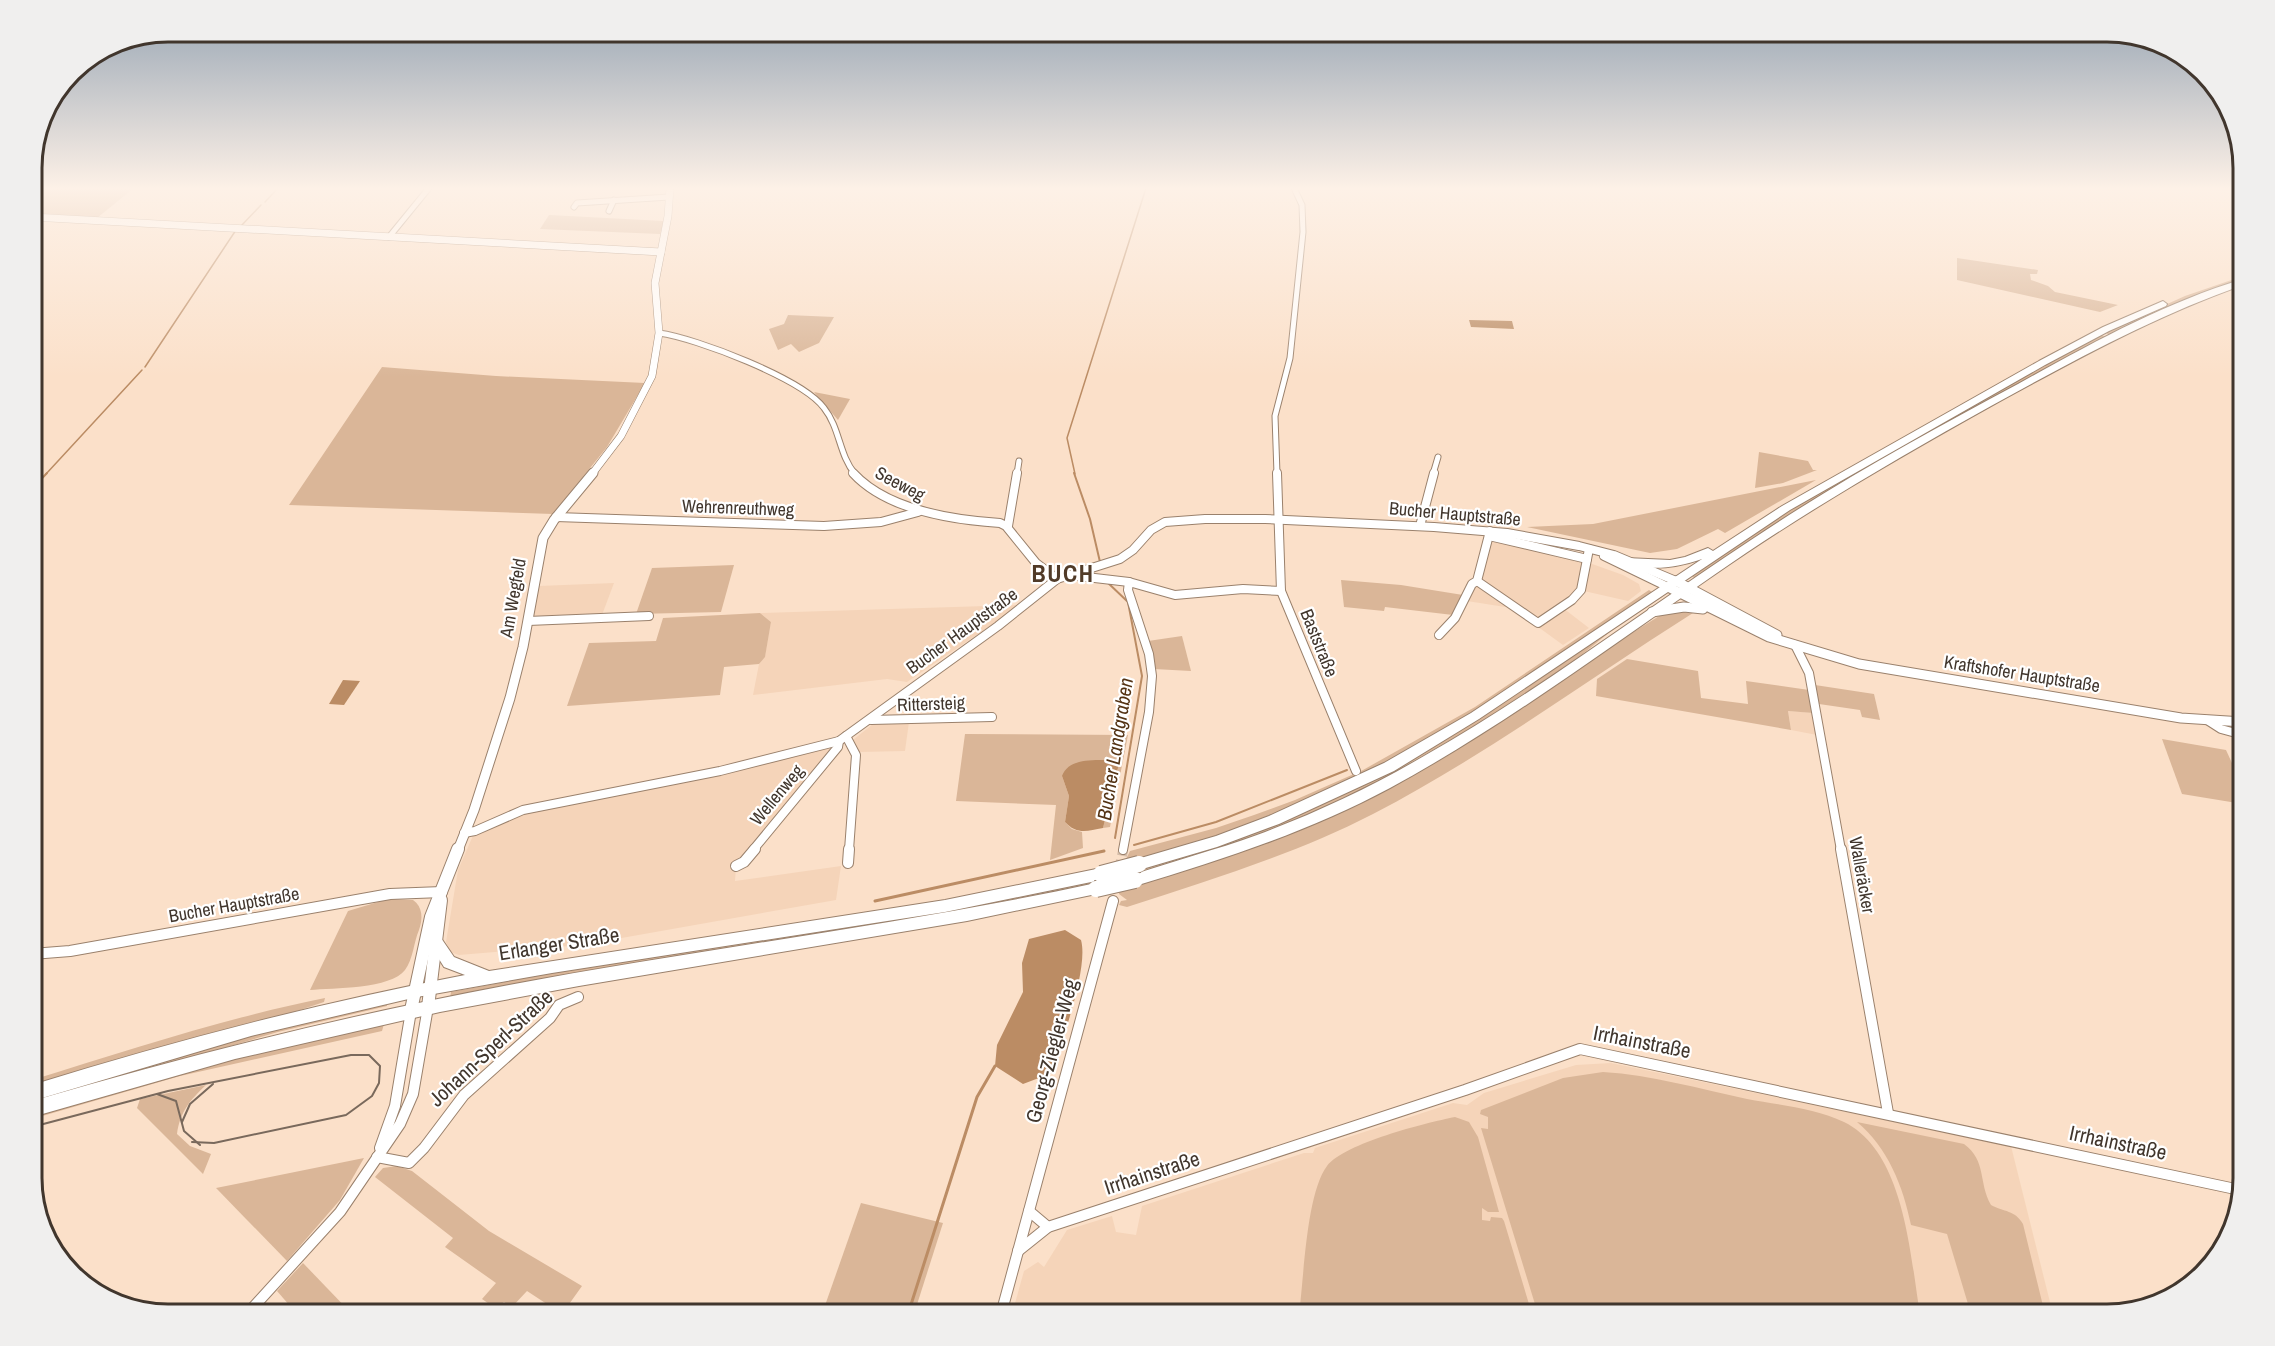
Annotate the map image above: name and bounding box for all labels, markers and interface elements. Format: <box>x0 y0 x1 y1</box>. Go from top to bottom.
street label: Seeweg <box>871 460 930 507</box>
street label: Wehrenreuthweg <box>682 493 795 522</box>
street label: Bucher Hauptstraße <box>1388 495 1522 532</box>
street label: Am Wegfeld <box>493 556 532 641</box>
district label: BUCH <box>1032 557 1094 589</box>
street label: Bucher Hauptstraße <box>901 582 1022 680</box>
street label: Baststraße <box>1295 605 1344 681</box>
street label: Kraftshofer Hauptstraße <box>1942 649 2102 698</box>
water label: Bucher Landgraben <box>1090 676 1139 822</box>
street label: Rittersteig <box>897 690 966 717</box>
street label: Wellenweg <box>744 758 810 830</box>
street label: Walleräcker <box>1843 835 1882 915</box>
street label: Bucher Hauptstraße <box>167 881 301 928</box>
street label: Erlanger Straße <box>497 920 621 967</box>
street label: Georg-Ziegler-Weg <box>1018 975 1085 1126</box>
street label: Johann-Sperl-Straße <box>422 983 559 1113</box>
street label: Irrhainstraße <box>1591 1018 1693 1065</box>
street label: Irrhainstraße <box>2067 1118 2169 1167</box>
street label: Irrhainstraße <box>1100 1144 1203 1202</box>

